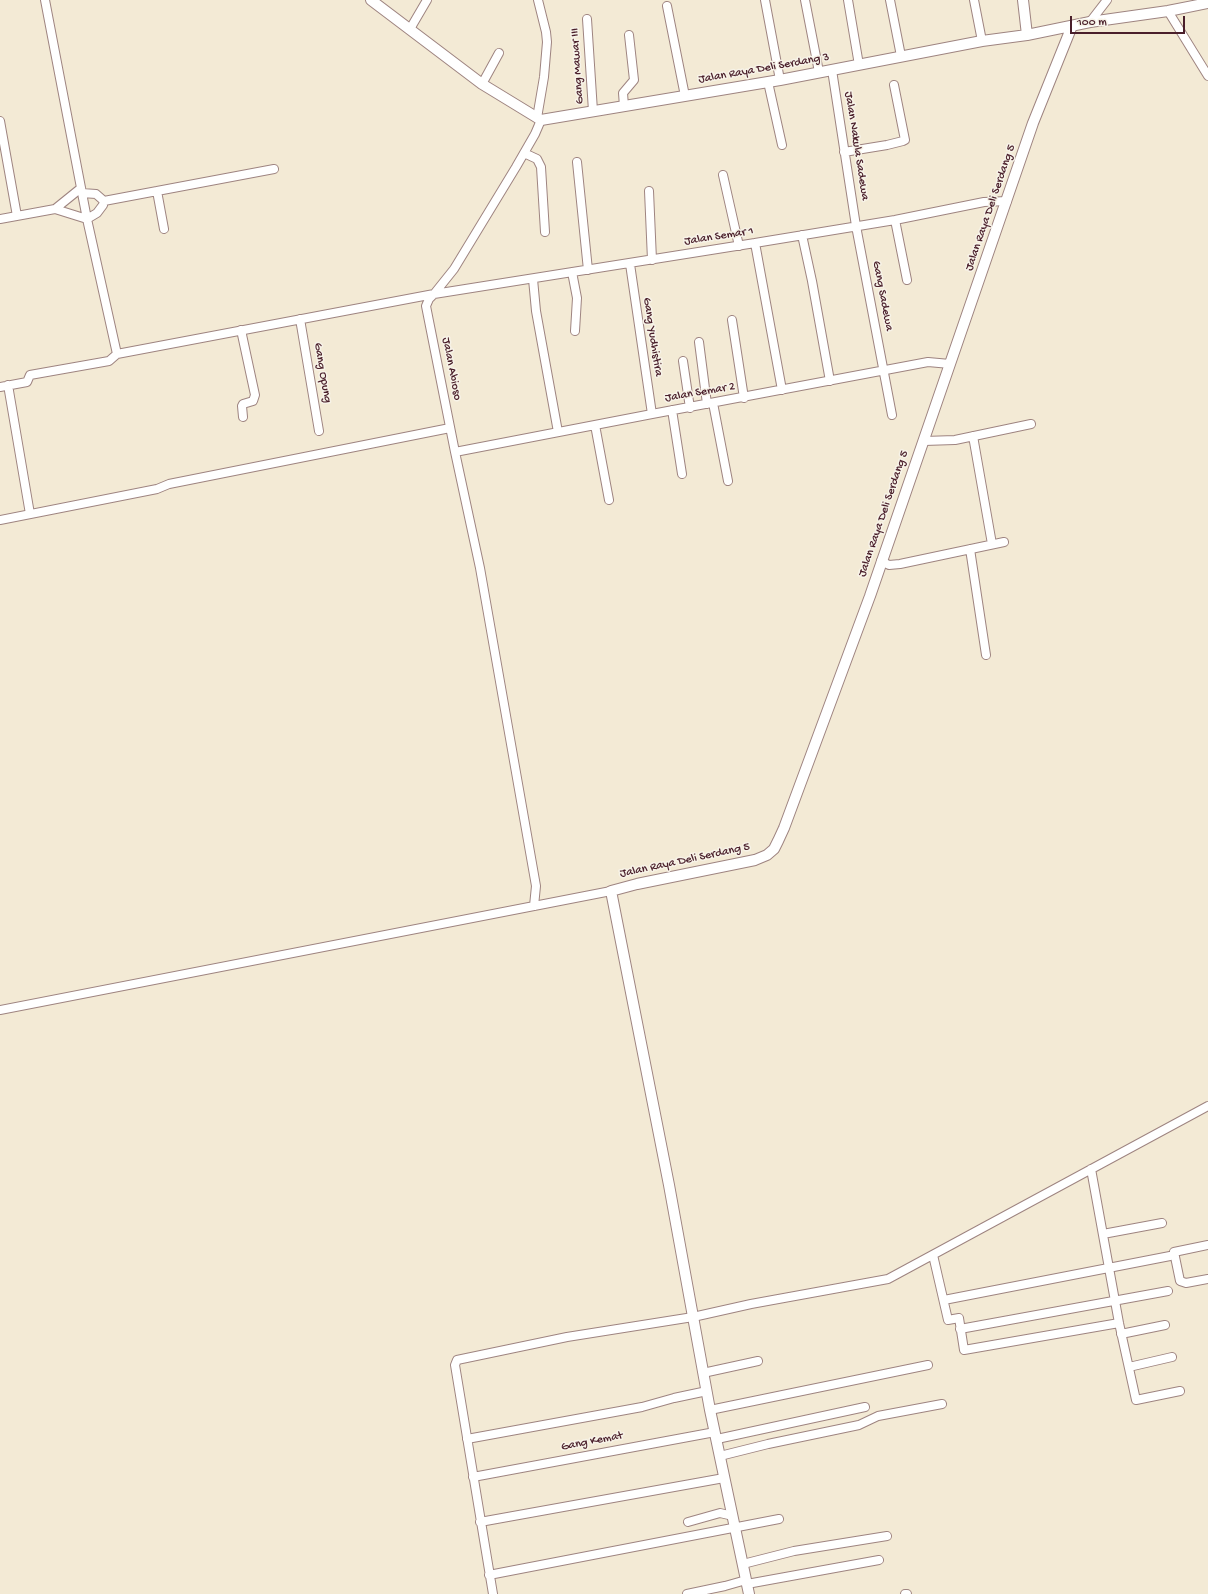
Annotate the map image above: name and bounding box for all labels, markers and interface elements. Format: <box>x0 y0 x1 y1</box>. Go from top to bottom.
scale bar <box>1072 8 1187 34</box>
text: 100 m <box>1077 16 1107 30</box>
street label: Gang Mawar III <box>568 27 588 105</box>
street label: Jalan Raya Deli Serdang 3 <box>697 50 831 88</box>
street label: Jalan Nakula Sadewa <box>840 91 872 201</box>
street label: Jalan Raya Deli Serdang 5 <box>963 143 1019 273</box>
street label: Jalan Semar 1 <box>683 224 755 250</box>
street label: Gang Sadewa <box>868 260 896 332</box>
street label: Gang Yudhistira <box>639 297 665 377</box>
street label: Jalan Abioso <box>438 336 464 402</box>
street label: Gang Opung <box>310 342 334 404</box>
street label: Jalan Semar 2 <box>664 380 736 406</box>
street label: Jalan Raya Deli Serdang 5 <box>856 449 912 579</box>
street label: Jalan Raya Deli Serdang 5 <box>619 840 751 882</box>
street label: Gang Kemat <box>560 1429 624 1455</box>

